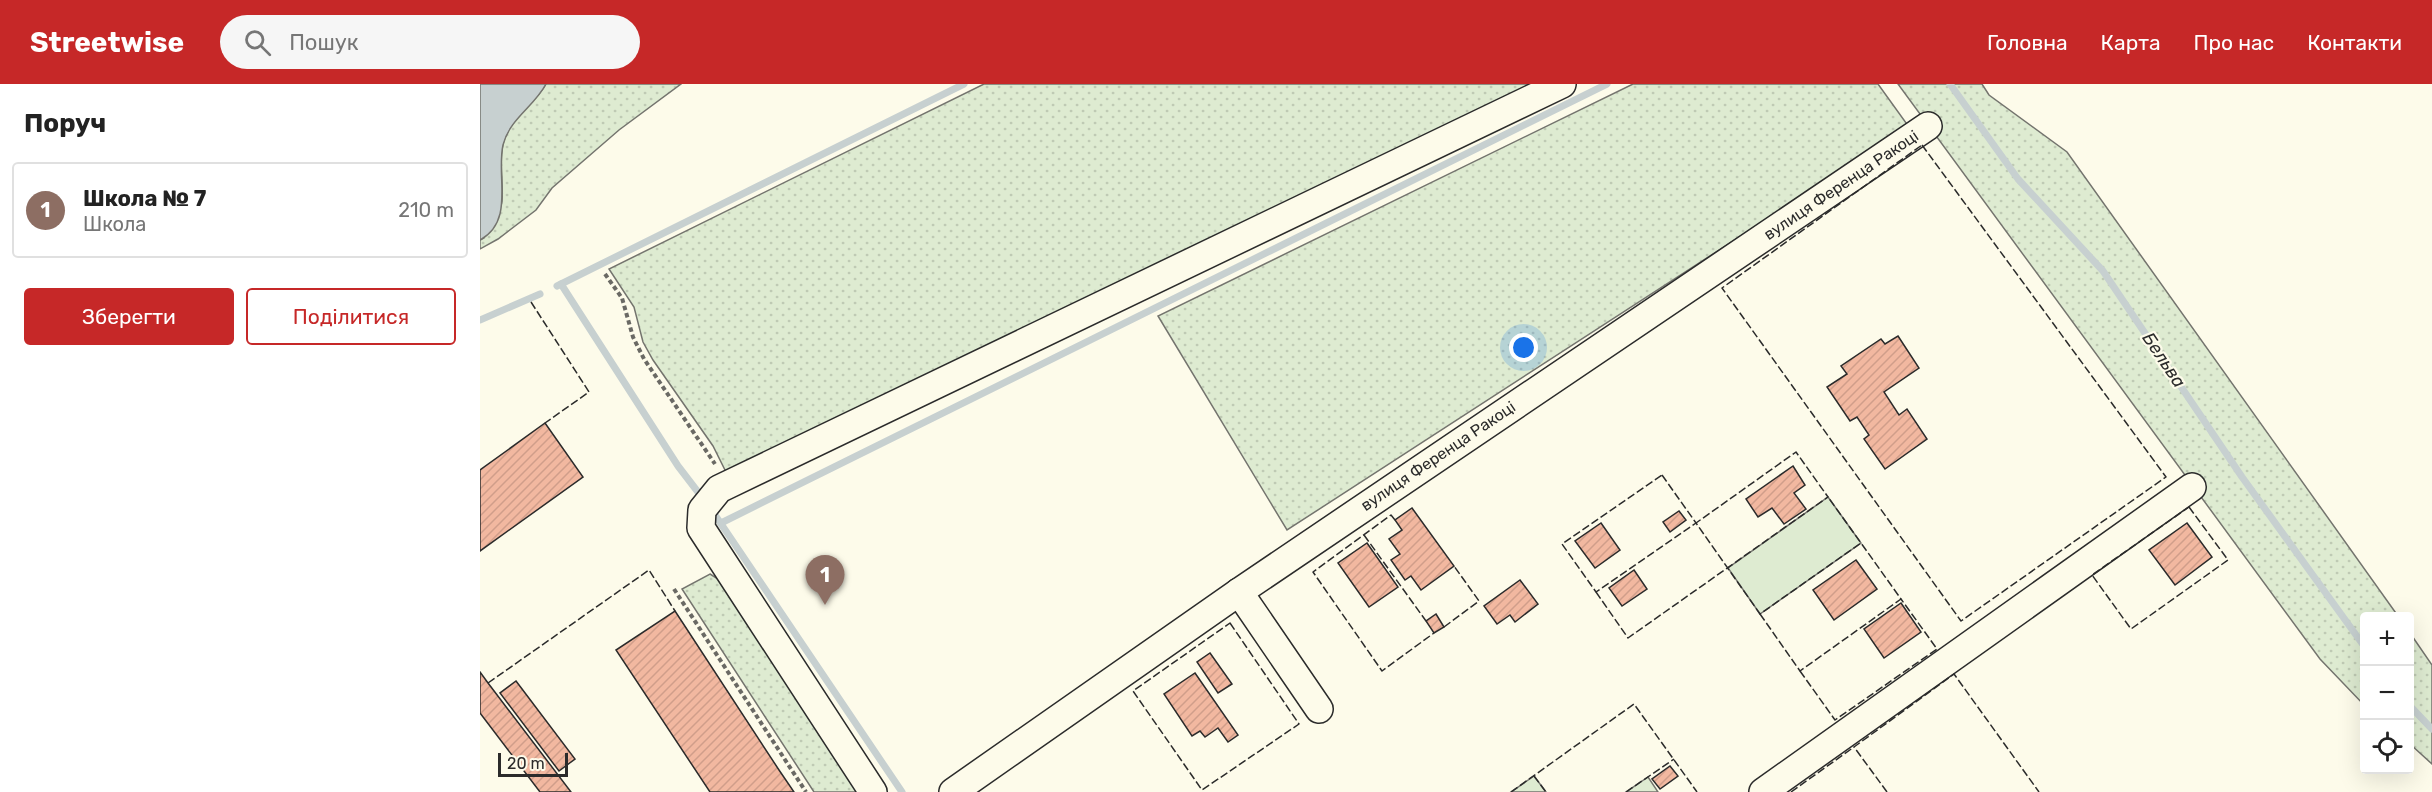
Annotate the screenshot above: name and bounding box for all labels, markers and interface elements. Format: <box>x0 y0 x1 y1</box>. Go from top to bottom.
search box <box>220 15 640 69</box>
text: Streetwise <box>30 26 184 59</box>
icon: search <box>241 26 274 59</box>
text: Пошук <box>289 29 359 56</box>
text: Головна <box>1987 30 2068 55</box>
text: Карта <box>2101 30 2161 55</box>
text: Про нас <box>2194 30 2274 55</box>
text: Контакти <box>2307 30 2402 55</box>
text: Поруч <box>24 108 106 139</box>
street label: вулиця Ференца Ракоці <box>1760 126 1922 244</box>
text: Школа № 7 <box>83 185 206 212</box>
text: 1 <box>41 198 50 222</box>
text: 210 m <box>398 198 454 222</box>
text: Школа <box>83 212 146 236</box>
button: Зберегти <box>24 288 234 345</box>
button: Поділитися <box>246 288 456 345</box>
water label: Бельва <box>2138 328 2191 392</box>
your location <box>1509 333 1538 362</box>
street label: вулиця Ференца Ракоці <box>1357 397 1519 515</box>
pin: 1 <box>806 556 844 605</box>
map controls <box>2360 612 2414 774</box>
button: + <box>2360 612 2414 666</box>
button: − <box>2360 666 2414 720</box>
button: locate <box>2360 720 2414 774</box>
scale bar <box>498 750 568 778</box>
text: 20 m <box>507 754 545 773</box>

